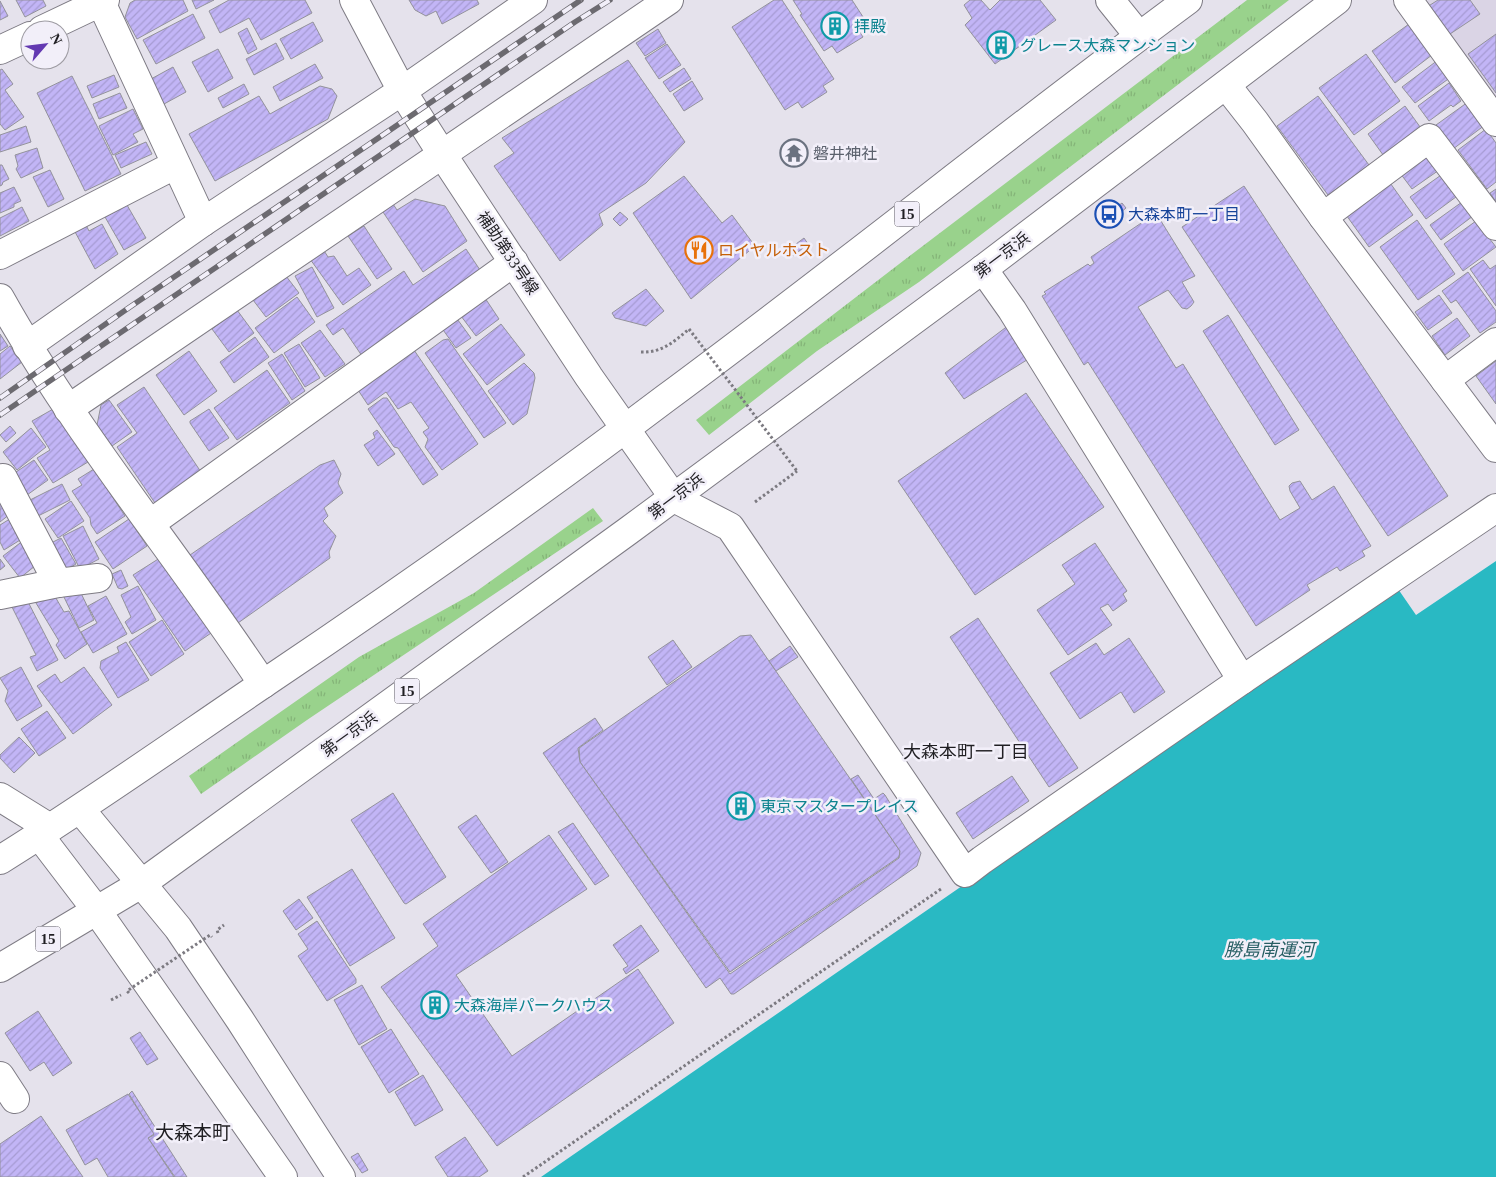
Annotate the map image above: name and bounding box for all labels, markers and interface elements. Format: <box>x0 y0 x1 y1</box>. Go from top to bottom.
building icon: 拝殿 <box>820 11 850 41</box>
place label: 拝殿 <box>854 18 886 35</box>
north arrow <box>20 20 70 70</box>
building icon: グレース大森マンション <box>986 30 1016 60</box>
text: N <box>47 31 65 47</box>
place label: グレース大森マンション <box>1020 37 1195 54</box>
temple icon: 磐井神社 <box>779 138 809 168</box>
place label: 磐井神社 <box>813 145 877 162</box>
bus stop icon: 大森本町一丁目 <box>1094 199 1124 229</box>
road number: 15 <box>894 202 920 226</box>
place label: 大森本町一丁目 <box>1128 206 1240 223</box>
street label: 補助第33号線 <box>474 208 542 298</box>
street label: 第一京浜 <box>971 229 1033 281</box>
restaurant icon: ロイヤルホスト <box>684 235 714 265</box>
place label: ロイヤルホスト <box>718 242 830 259</box>
street label: 第一京浜 <box>645 470 707 522</box>
road number: 15 <box>394 678 420 704</box>
street label: 第一京浜 <box>318 708 380 760</box>
district label: 大森本町一丁目 <box>903 742 1029 762</box>
building icon: 東京マスタープレイス <box>726 791 756 821</box>
place label: 東京マスタープレイス <box>760 798 919 815</box>
road number: 15 <box>36 926 60 952</box>
water label: 勝島南運河 <box>1224 940 1317 960</box>
building icon: 大森海岸パークハウス <box>420 990 450 1020</box>
place label: 大森海岸パークハウス <box>454 997 613 1014</box>
district label: 大森本町 <box>155 1122 231 1143</box>

